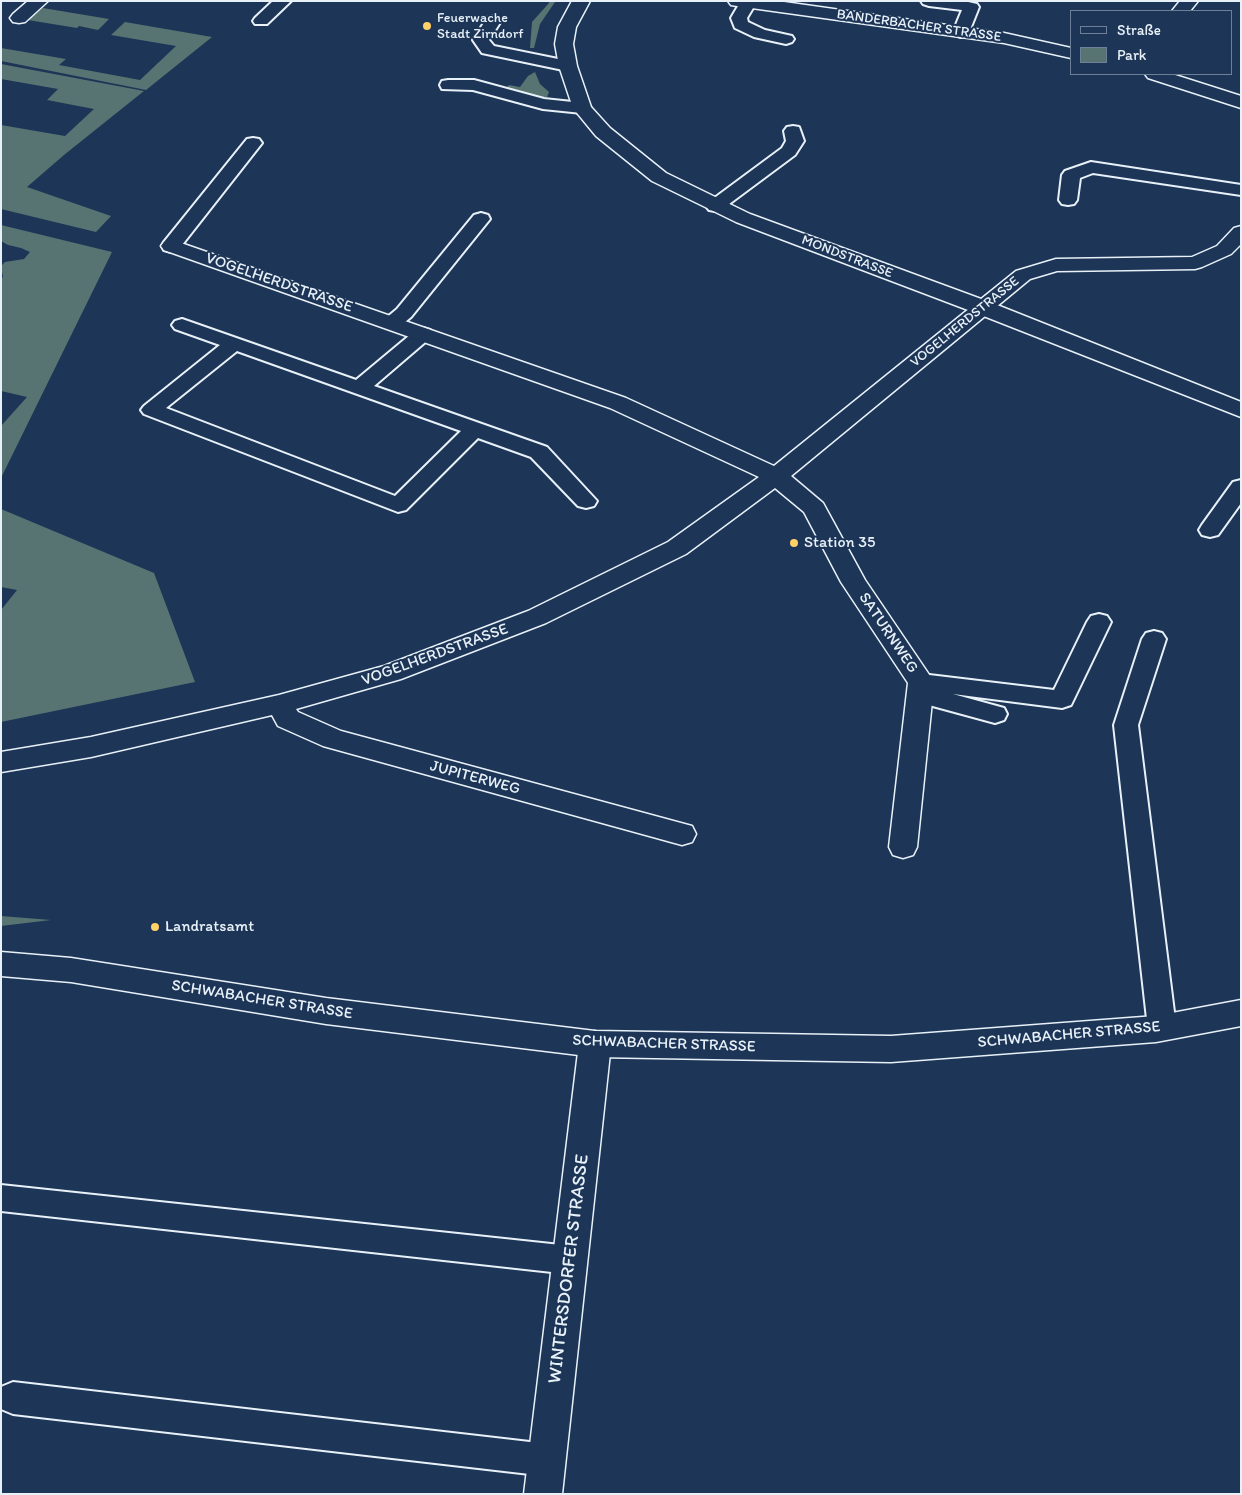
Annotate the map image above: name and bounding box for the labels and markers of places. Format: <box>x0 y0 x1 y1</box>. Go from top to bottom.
place label: Feuerwache Stadt Zirndorf <box>437 10 523 42</box>
marker: Feuerwache Stadt Zirndorf <box>421 20 433 32</box>
place label: Station 35 <box>804 533 875 553</box>
marker: Station 35 <box>788 537 800 549</box>
place label: Landratsamt <box>165 917 254 937</box>
marker: Landratsamt <box>149 921 161 933</box>

